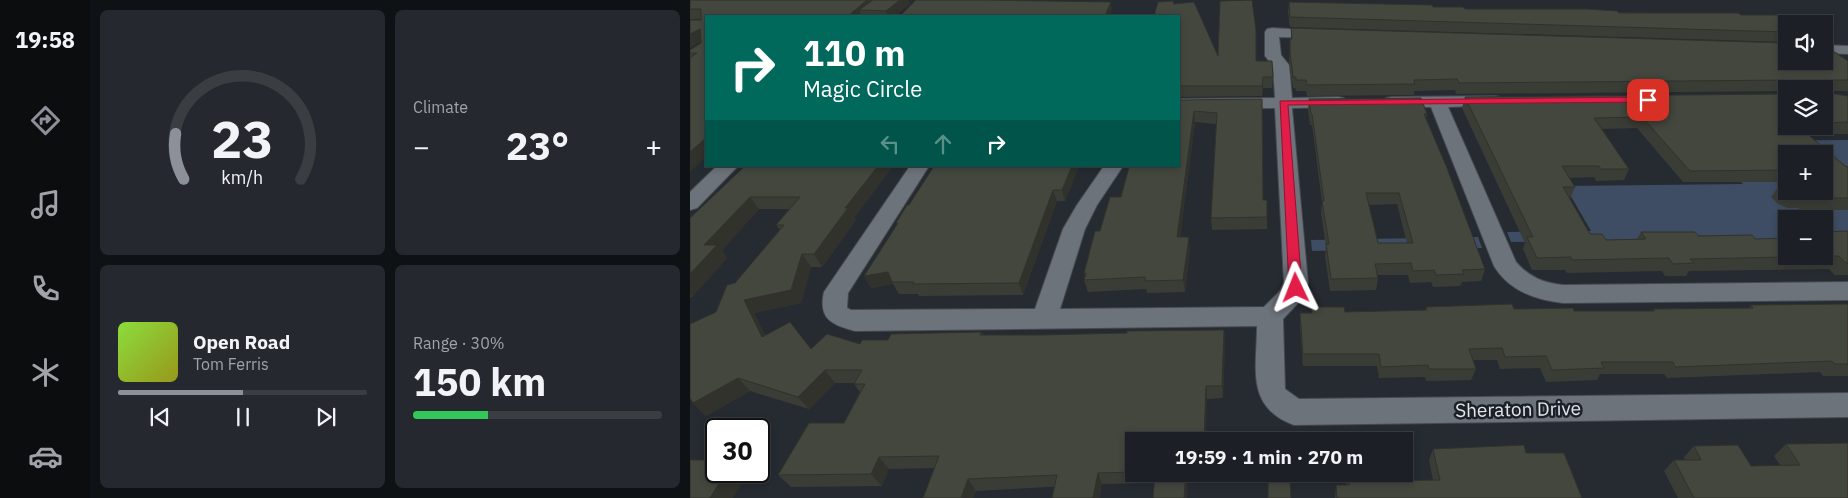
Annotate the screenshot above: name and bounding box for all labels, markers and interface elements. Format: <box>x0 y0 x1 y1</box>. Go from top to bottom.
map controls <box>1778 15 1833 265</box>
button: sound <box>1778 15 1833 70</box>
text: 19:58 <box>15 25 75 54</box>
text: 110 m <box>803 30 906 76</box>
icon: right <box>720 35 785 100</box>
text: Magic Circle <box>803 74 922 103</box>
pin <box>1627 79 1669 121</box>
button: layers <box>1778 80 1833 135</box>
icon: arrive <box>1634 86 1662 114</box>
text: Climate <box>413 97 468 117</box>
icon: directions <box>28 103 63 138</box>
text: 23 <box>211 105 274 172</box>
text: 23° <box>506 121 569 170</box>
text: − <box>413 128 430 165</box>
text: + <box>645 128 662 165</box>
icon: left <box>876 130 904 158</box>
icon: ahead <box>929 130 957 158</box>
icon: right <box>982 130 1010 158</box>
button: + <box>1778 145 1833 200</box>
text: km/h <box>222 166 264 189</box>
icon: music <box>28 187 63 222</box>
button: − <box>1778 210 1833 265</box>
position arrow <box>1269 261 1321 313</box>
icon: phone <box>28 271 63 306</box>
text: Open Road <box>193 330 290 354</box>
text: Range · 30% <box>413 333 505 353</box>
text: Tom Ferris <box>193 354 269 374</box>
icon: climate <box>28 355 63 390</box>
text: 150 km <box>413 357 546 406</box>
street label: Sheraton Drive <box>1455 396 1581 422</box>
icon: previous <box>146 403 174 431</box>
icon: pause <box>229 403 257 431</box>
icon: next <box>312 403 340 431</box>
speed limit sign: 30 <box>705 418 770 483</box>
icon: car <box>28 439 63 474</box>
text: 19:59 · 1 min · 270 m <box>1175 445 1363 469</box>

